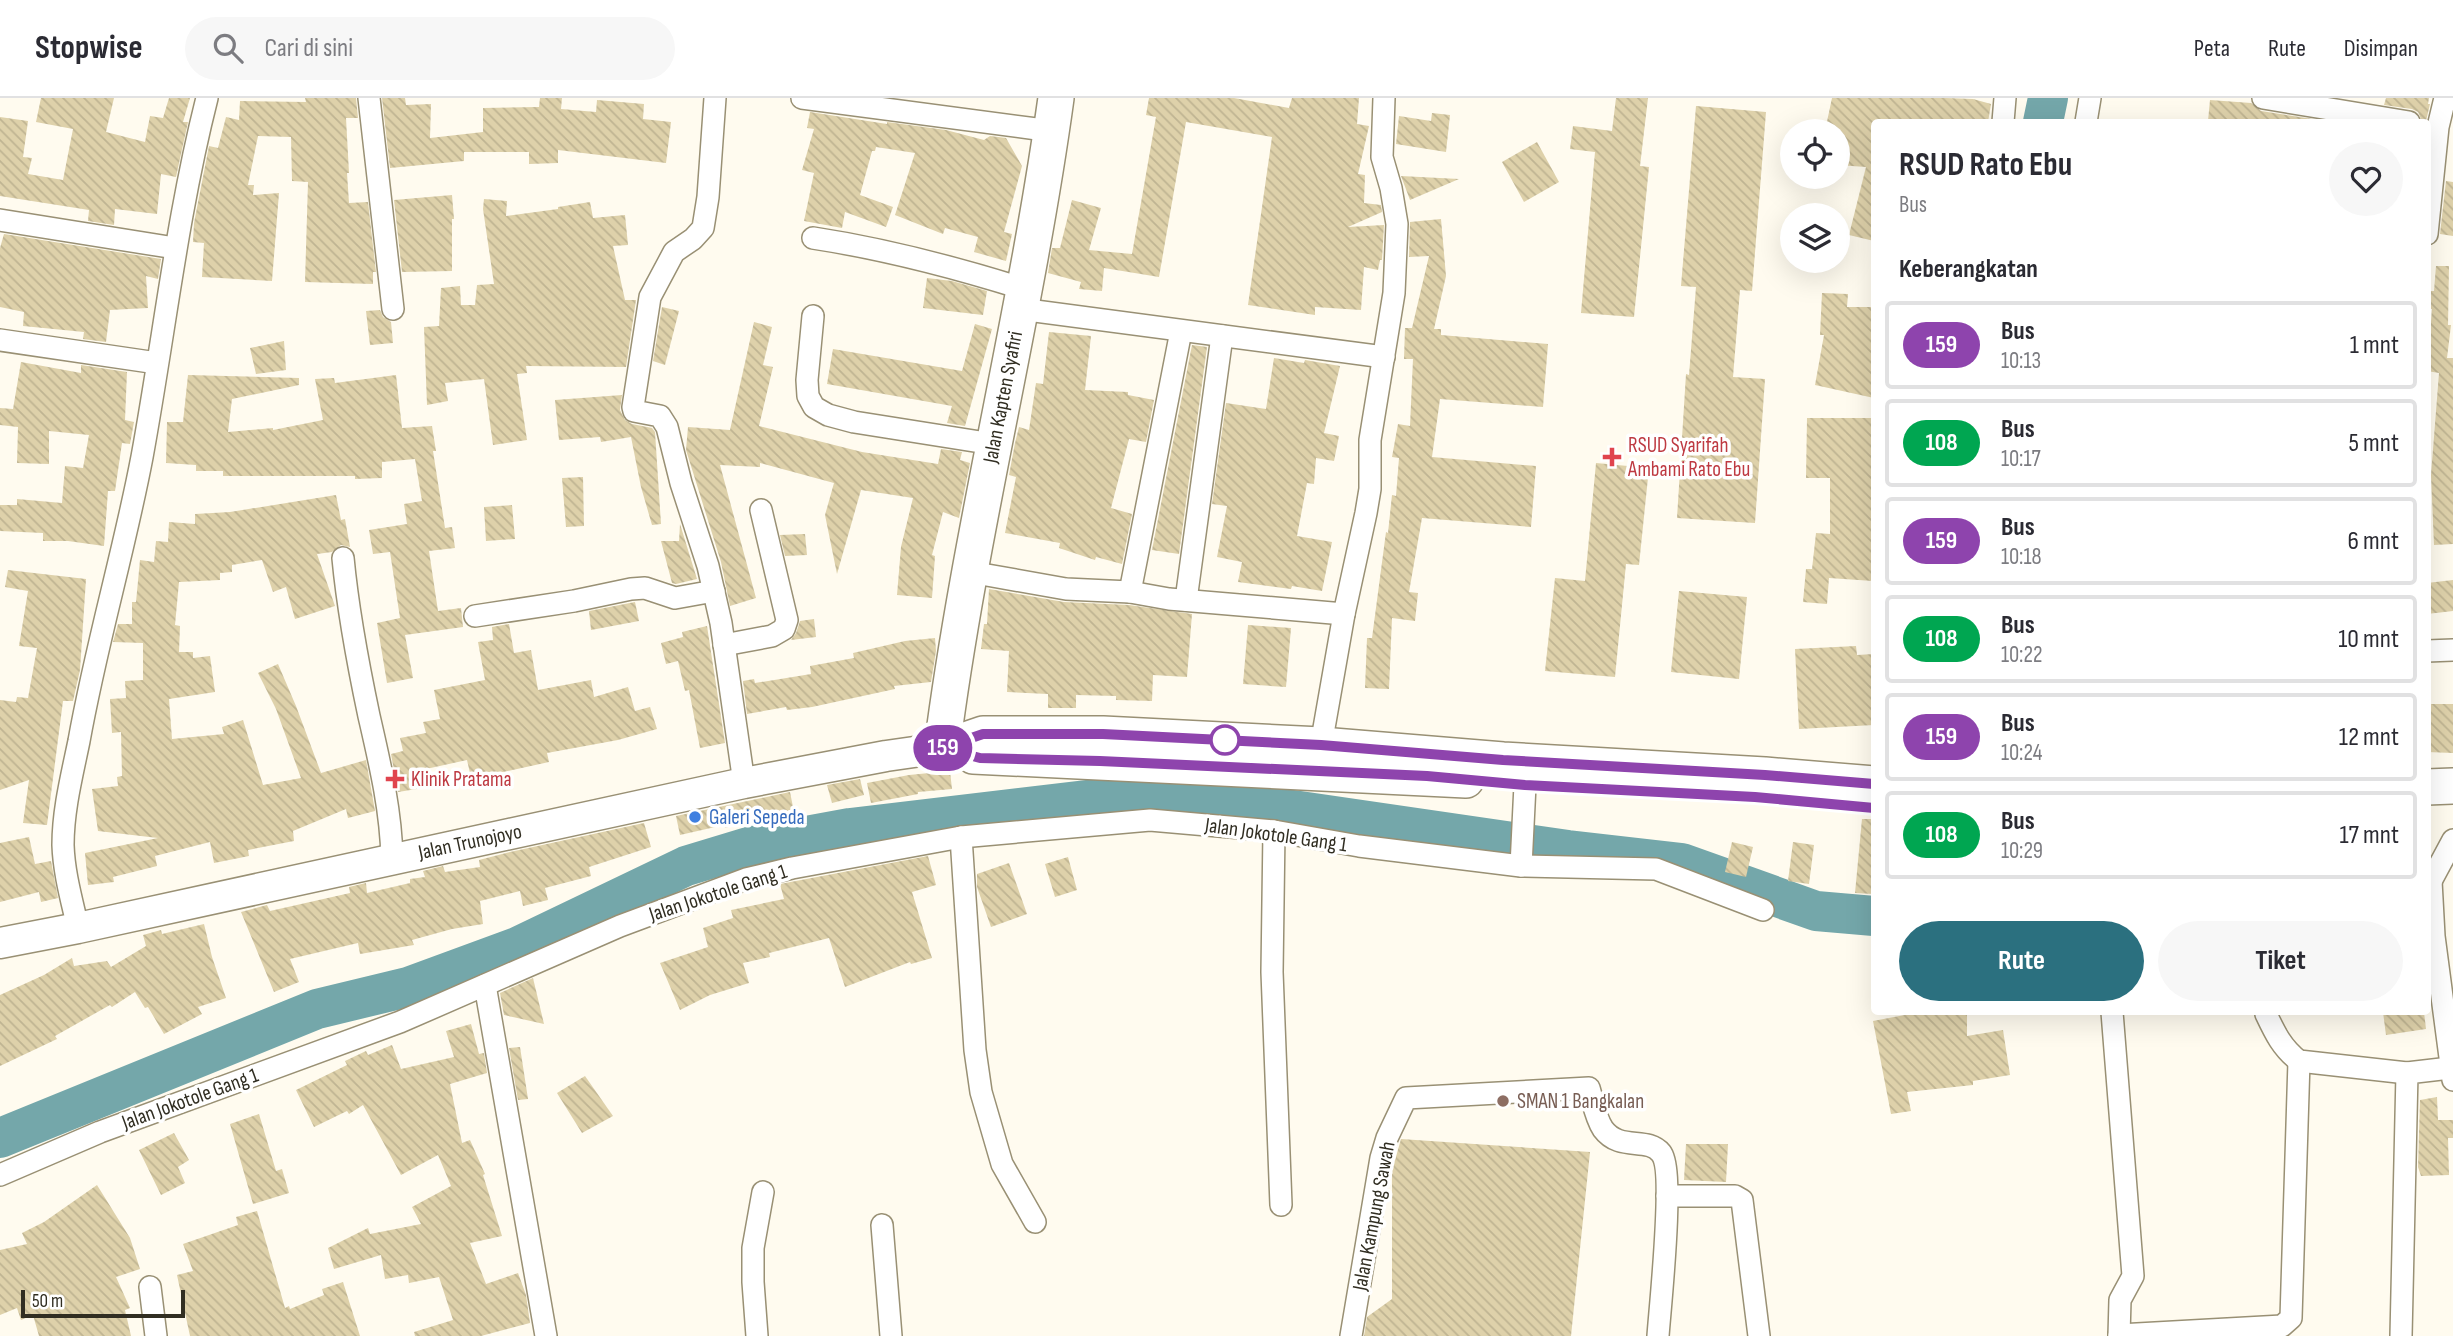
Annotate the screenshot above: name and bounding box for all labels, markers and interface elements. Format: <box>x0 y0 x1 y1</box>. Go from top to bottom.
search box <box>185 17 675 80</box>
text: Stopwise <box>35 28 143 68</box>
icon: search <box>209 29 247 67</box>
text: Cari di sini <box>265 33 353 64</box>
text: Peta <box>2194 34 2230 63</box>
text: Rute <box>2268 34 2306 63</box>
text: Disimpan <box>2344 34 2418 63</box>
map controls <box>1780 119 1850 273</box>
button: locate <box>1780 119 1850 189</box>
button: heart <box>2329 142 2403 216</box>
text: RSUD Rato Ebu <box>1899 145 2072 185</box>
text: Bus <box>1899 191 1927 219</box>
button: layers <box>1780 203 1850 273</box>
text: Keberangkatan <box>1899 254 2038 285</box>
text: Bus <box>2001 316 2035 347</box>
street label: Jalan Kapten Syafiri <box>978 329 1028 466</box>
text: 159 <box>1926 330 1957 359</box>
text: 1 mnt <box>2350 330 2399 361</box>
text: 10:13 <box>2001 347 2041 375</box>
text: Bus <box>2001 414 2035 445</box>
text: 108 <box>1925 428 1958 457</box>
text: 5 mnt <box>2349 428 2399 459</box>
place label: RSUD Syarifah Ambami Rato Ebu <box>1627 433 1750 482</box>
text: 10:17 <box>2001 445 2041 473</box>
marker: RSUD Syarifah Ambami Rato Ebu <box>1602 447 1622 467</box>
text: Bus <box>2001 512 2035 543</box>
text: 159 <box>1926 526 1957 555</box>
text: 6 mnt <box>2348 526 2399 557</box>
text: 10:18 <box>2001 543 2042 571</box>
text: Bus <box>2001 610 2035 641</box>
text: 108 <box>1925 624 1958 653</box>
text: 10 mnt <box>2338 624 2399 655</box>
text: 10:22 <box>2001 641 2042 669</box>
text: Bus <box>2001 708 2035 739</box>
text: 159 <box>1926 722 1957 751</box>
text: 12 mnt <box>2339 722 2399 753</box>
line badge: 159 <box>903 725 983 771</box>
unlabelled marker <box>1210 725 1240 755</box>
text: 159 <box>927 733 959 762</box>
text: 10:24 <box>2001 739 2042 767</box>
place label: Klinik Pratama <box>411 767 512 792</box>
marker: Klinik Pratama <box>385 769 405 789</box>
place label: Galeri Sepeda <box>709 805 805 830</box>
text: Bus <box>2001 806 2035 837</box>
marker: Galeri Sepeda <box>687 809 703 825</box>
street label: Jalan Jokotole Gang 1 <box>1202 813 1349 857</box>
street label: Jalan Trunojoyo <box>415 819 524 865</box>
text: 108 <box>1925 820 1958 849</box>
text: 17 mnt <box>2339 820 2399 851</box>
text: 10:29 <box>2001 837 2043 865</box>
street label: Jalan Jokotole Gang 1 <box>645 859 791 927</box>
button: Rute <box>1899 921 2144 1001</box>
button: Tiket <box>2158 921 2403 1001</box>
street label: Jalan Jokotole Gang 1 <box>117 1063 262 1136</box>
place label: SMAN 1 Bangkalan <box>1517 1089 1644 1114</box>
marker: SMAN 1 Bangkalan <box>1495 1093 1511 1109</box>
street label: Jalan Kampung Sawah <box>1347 1139 1401 1294</box>
scale bar <box>21 1287 186 1319</box>
text: 50 m <box>32 1290 63 1313</box>

